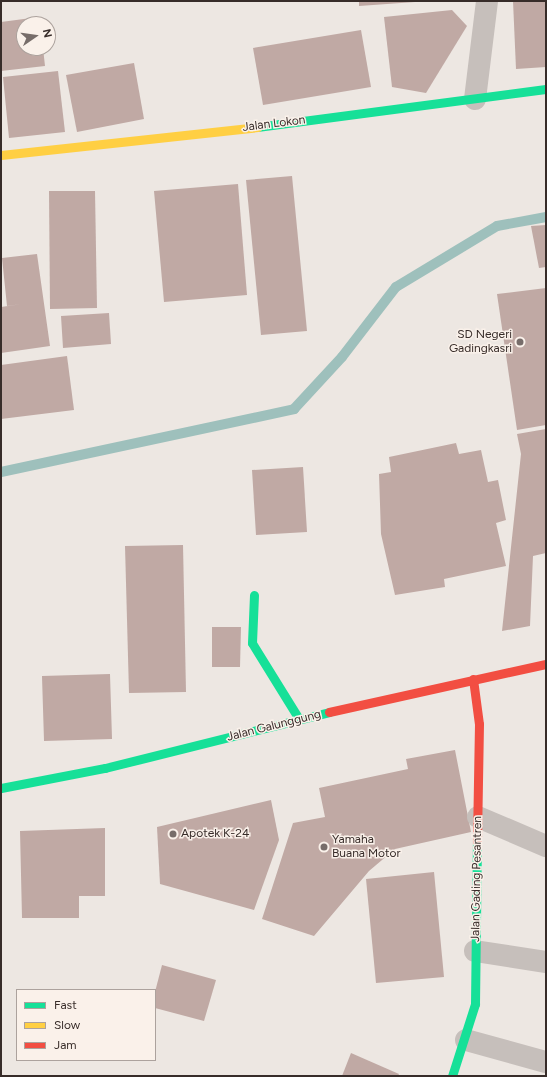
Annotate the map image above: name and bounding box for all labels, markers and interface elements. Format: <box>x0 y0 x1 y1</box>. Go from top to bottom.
north arrow <box>16 16 56 56</box>
text: N <box>40 28 54 39</box>
street label: Jalan Lokon <box>242 113 306 135</box>
place label: SD Negeri Gadingkasri <box>449 328 512 356</box>
marker: SD Negeri Gadingkasri <box>515 337 525 347</box>
street label: Jalan Galunggung <box>225 707 323 745</box>
street label: Jalan Gading Pesantren <box>469 816 485 942</box>
place label: Apotek K-24 <box>181 827 250 841</box>
marker: Apotek K-24 <box>168 829 178 839</box>
place label: Yamaha Buana Motor <box>332 833 401 861</box>
marker: Yamaha Buana Motor <box>319 842 329 852</box>
legend <box>16 989 156 1061</box>
text: Fast <box>54 998 77 1012</box>
text: Slow <box>54 1018 80 1032</box>
text: Jam <box>54 1038 77 1052</box>

